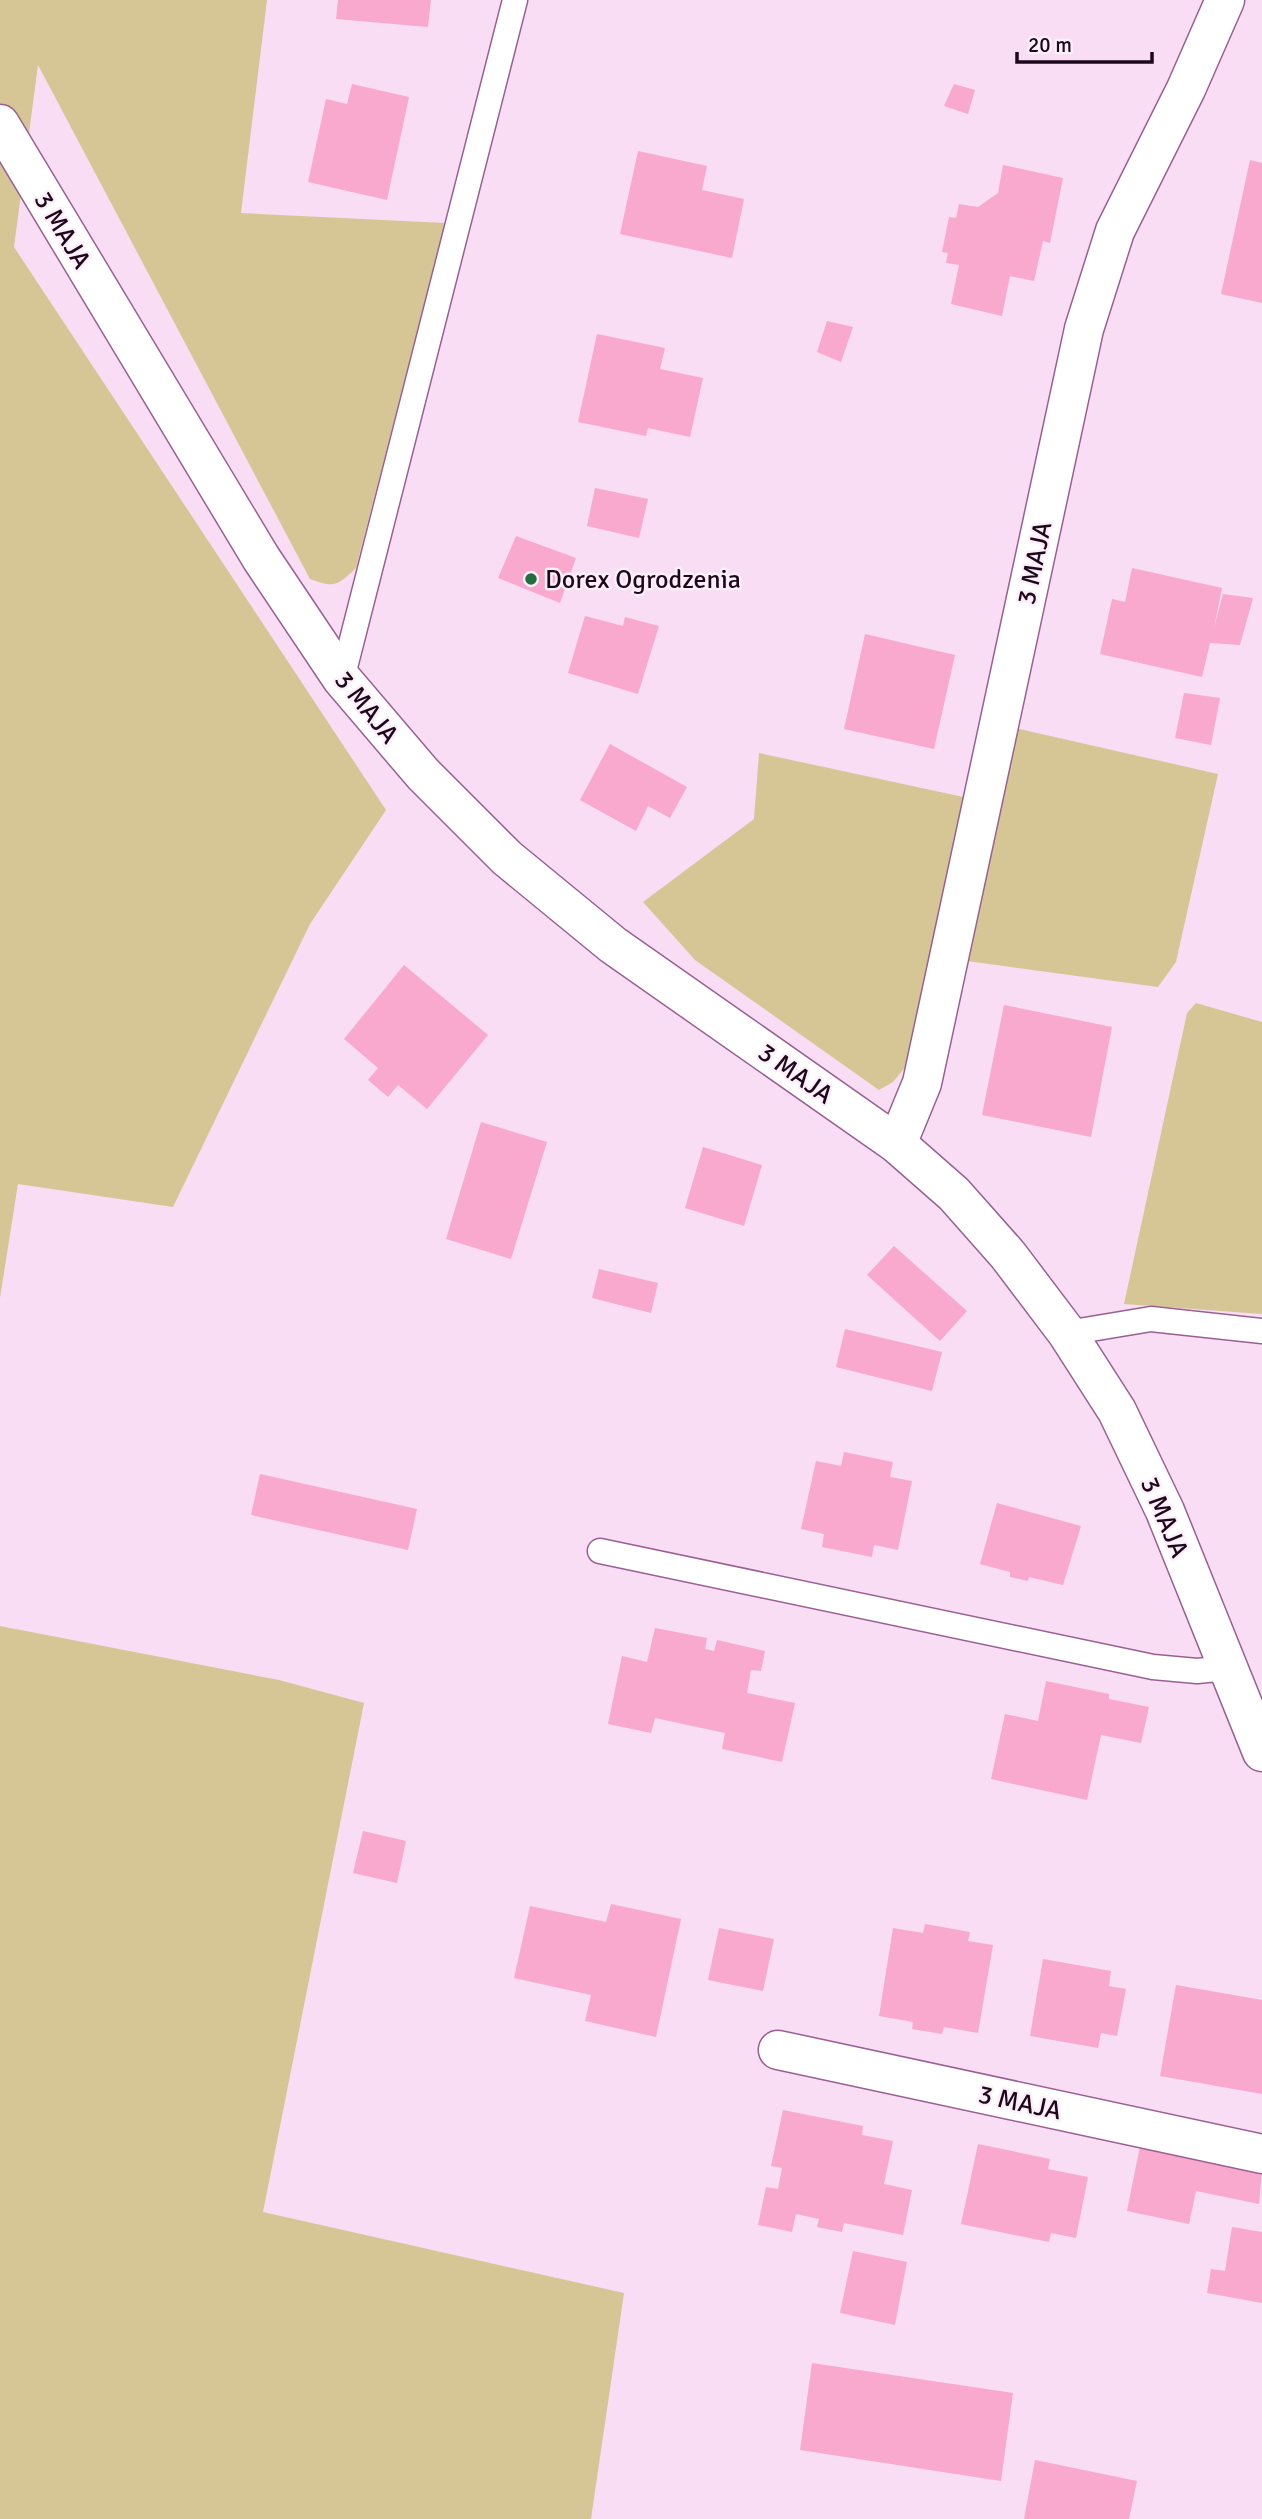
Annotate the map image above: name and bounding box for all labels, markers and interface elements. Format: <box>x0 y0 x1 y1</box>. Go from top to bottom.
scale bar <box>1017 21 1152 65</box>
text: 20 m <box>1028 32 1072 58</box>
street label: 3 MAJA <box>27 186 98 275</box>
street label: 3 MAJA <box>1011 519 1059 608</box>
place label: Dorex Ogrodzenia <box>545 564 741 596</box>
marker: Dorex Ogrodzenia <box>523 571 539 587</box>
street label: 3 MAJA <box>327 665 405 751</box>
street label: 3 MAJA <box>752 1037 839 1111</box>
street label: 3 MAJA <box>1133 1472 1195 1563</box>
street label: 3 MAJA <box>975 2079 1064 2127</box>

